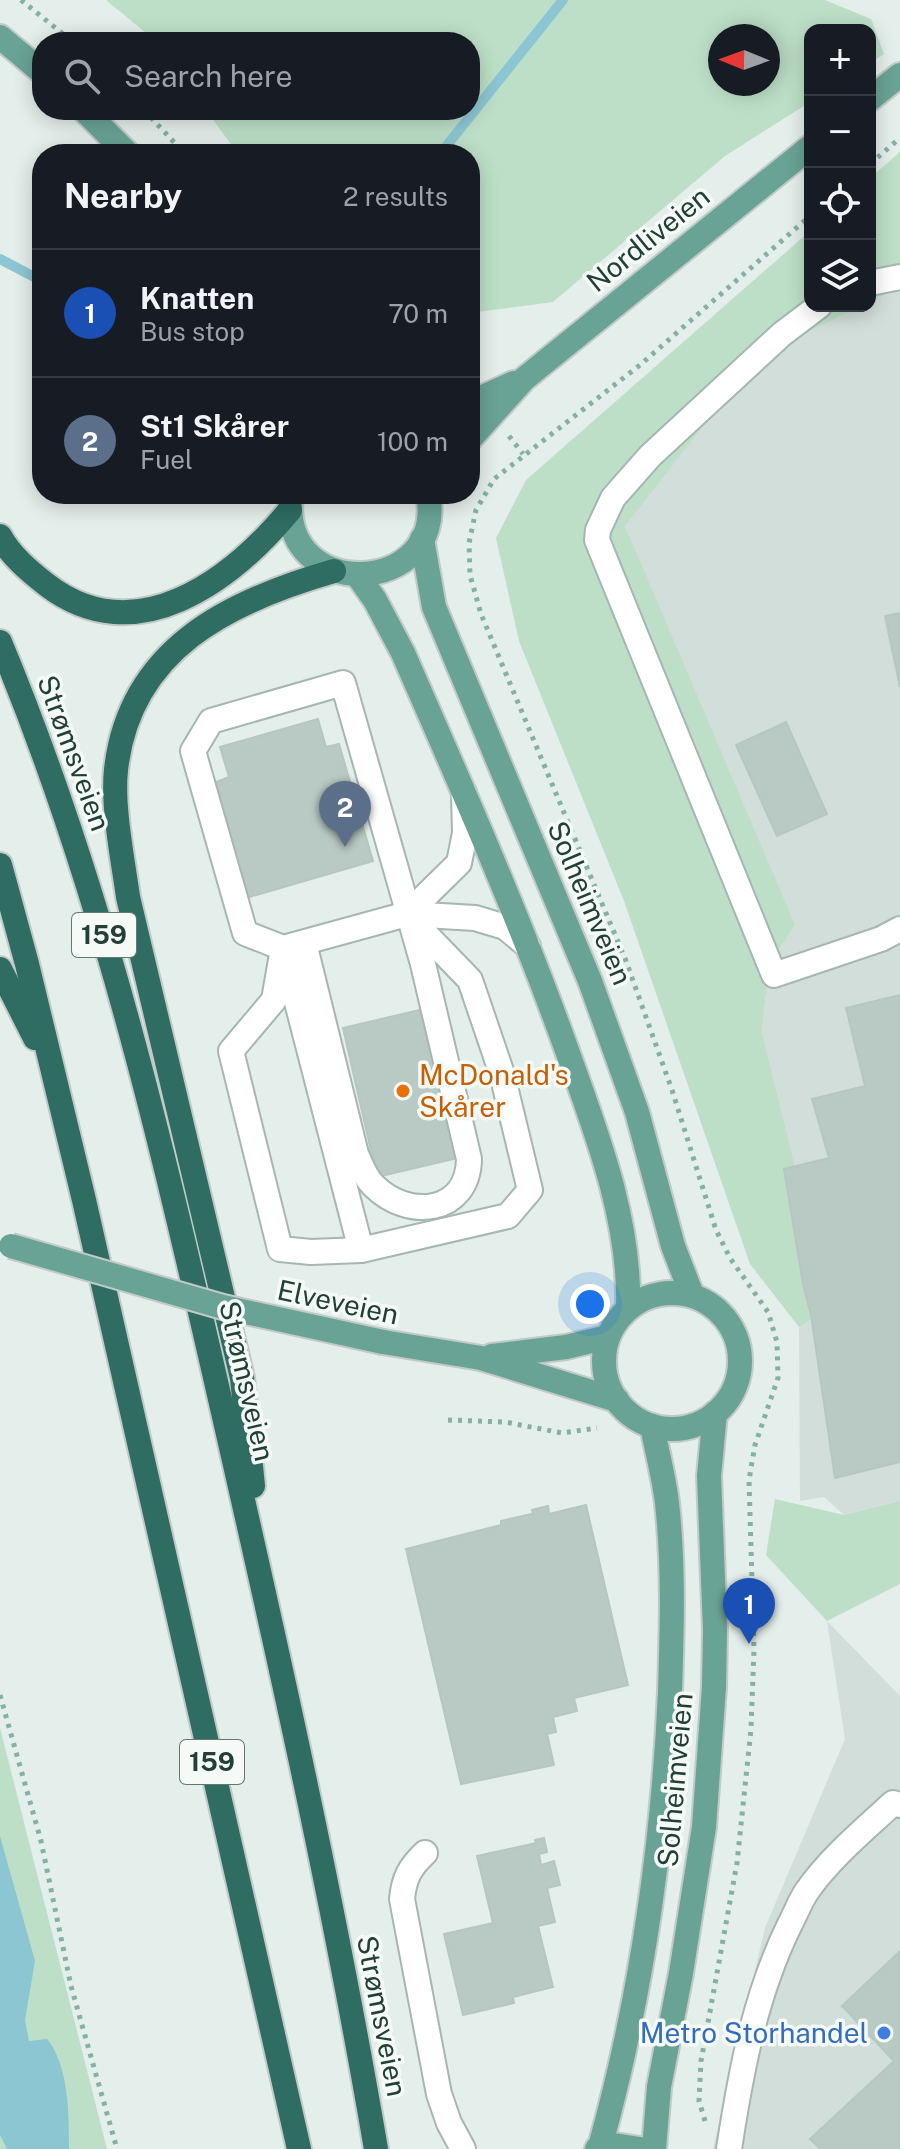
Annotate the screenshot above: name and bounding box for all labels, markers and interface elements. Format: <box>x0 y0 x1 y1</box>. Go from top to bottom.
north arrow <box>708 24 780 96</box>
map controls <box>804 24 876 312</box>
button: + <box>804 24 876 96</box>
search box <box>32 32 480 120</box>
icon: search <box>60 54 104 98</box>
text: Search here <box>124 58 292 94</box>
button: − <box>804 96 876 168</box>
button: locate <box>804 168 876 240</box>
text: Nearby <box>64 176 182 216</box>
street label: Nordliveien <box>580 179 716 298</box>
text: 2 results <box>343 181 448 212</box>
button: layers <box>804 240 876 312</box>
text: Knatten <box>140 280 254 316</box>
text: 1 <box>84 298 96 329</box>
text: 70 m <box>388 298 448 329</box>
text: Bus stop <box>140 316 245 347</box>
text: St1 Skårer <box>140 408 289 444</box>
text: 2 <box>82 426 98 457</box>
text: 100 m <box>377 426 448 457</box>
text: Fuel <box>140 444 193 475</box>
street label: Strømsveien <box>31 671 118 835</box>
pin: 2 <box>319 781 371 847</box>
street label: Solheimveien <box>541 816 640 990</box>
road number: 159 <box>72 913 136 957</box>
place label: McDonald's Skårer <box>419 1058 569 1123</box>
marker: McDonald's Skårer <box>394 1082 412 1100</box>
street label: Elveveien <box>275 1273 402 1330</box>
your location <box>570 1284 610 1324</box>
street label: Strømsveien <box>213 1298 282 1464</box>
pin: 1 <box>723 1578 775 1644</box>
street label: Solheimveien <box>650 1692 699 1868</box>
road number: 159 <box>180 1740 244 1784</box>
street label: Strømsveien <box>351 1933 414 2099</box>
place label: Metro Storhandel <box>640 2016 868 2049</box>
marker: Metro Storhandel <box>875 2024 893 2042</box>

